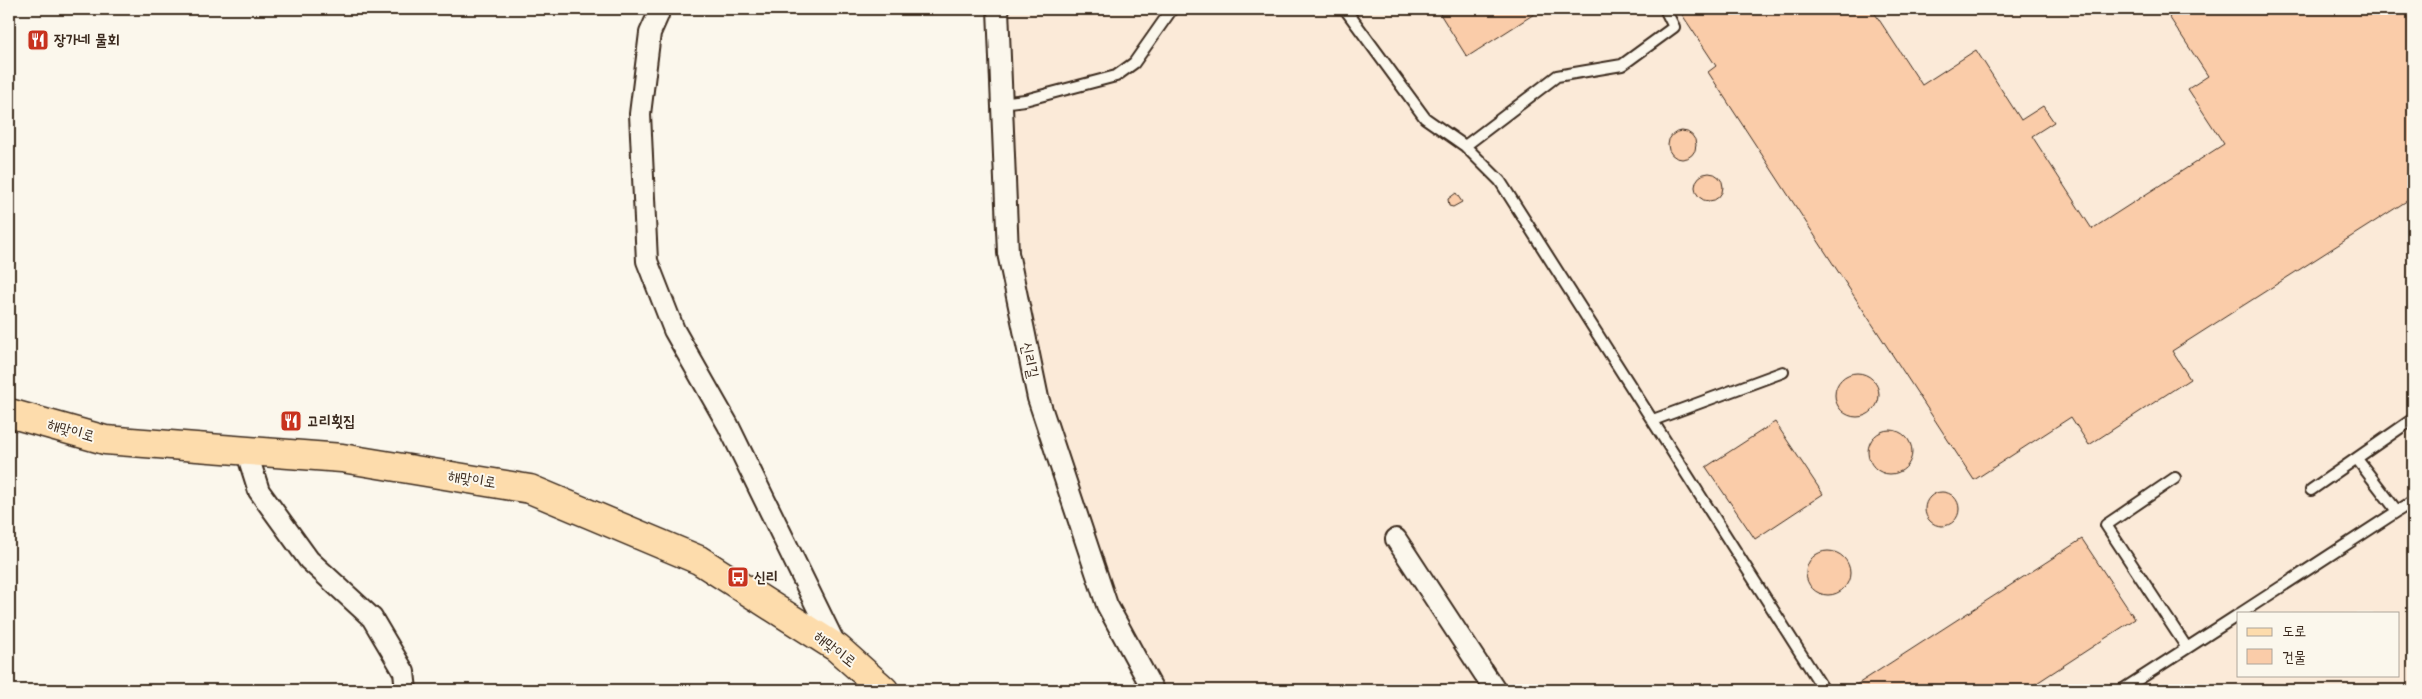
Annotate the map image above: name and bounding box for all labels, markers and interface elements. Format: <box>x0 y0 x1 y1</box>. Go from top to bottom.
restaurant icon: 장가네 물회 <box>26 28 50 52</box>
place label: 장가네 물회 <box>54 30 120 50</box>
street label: 신리길 <box>1016 340 1044 380</box>
restaurant icon: 고리횟집 <box>279 409 303 433</box>
place label: 고리횟집 <box>307 411 355 431</box>
street label: 해맞이로 <box>45 414 97 446</box>
street label: 해맞이로 <box>447 465 497 493</box>
bus stop icon: 신리 <box>726 565 750 589</box>
place label: 신리 <box>754 567 778 587</box>
legend <box>2237 612 2400 676</box>
text: 도로 <box>2282 621 2306 641</box>
street label: 해맞이로 <box>810 626 860 672</box>
text: 건물 <box>2282 647 2306 667</box>

